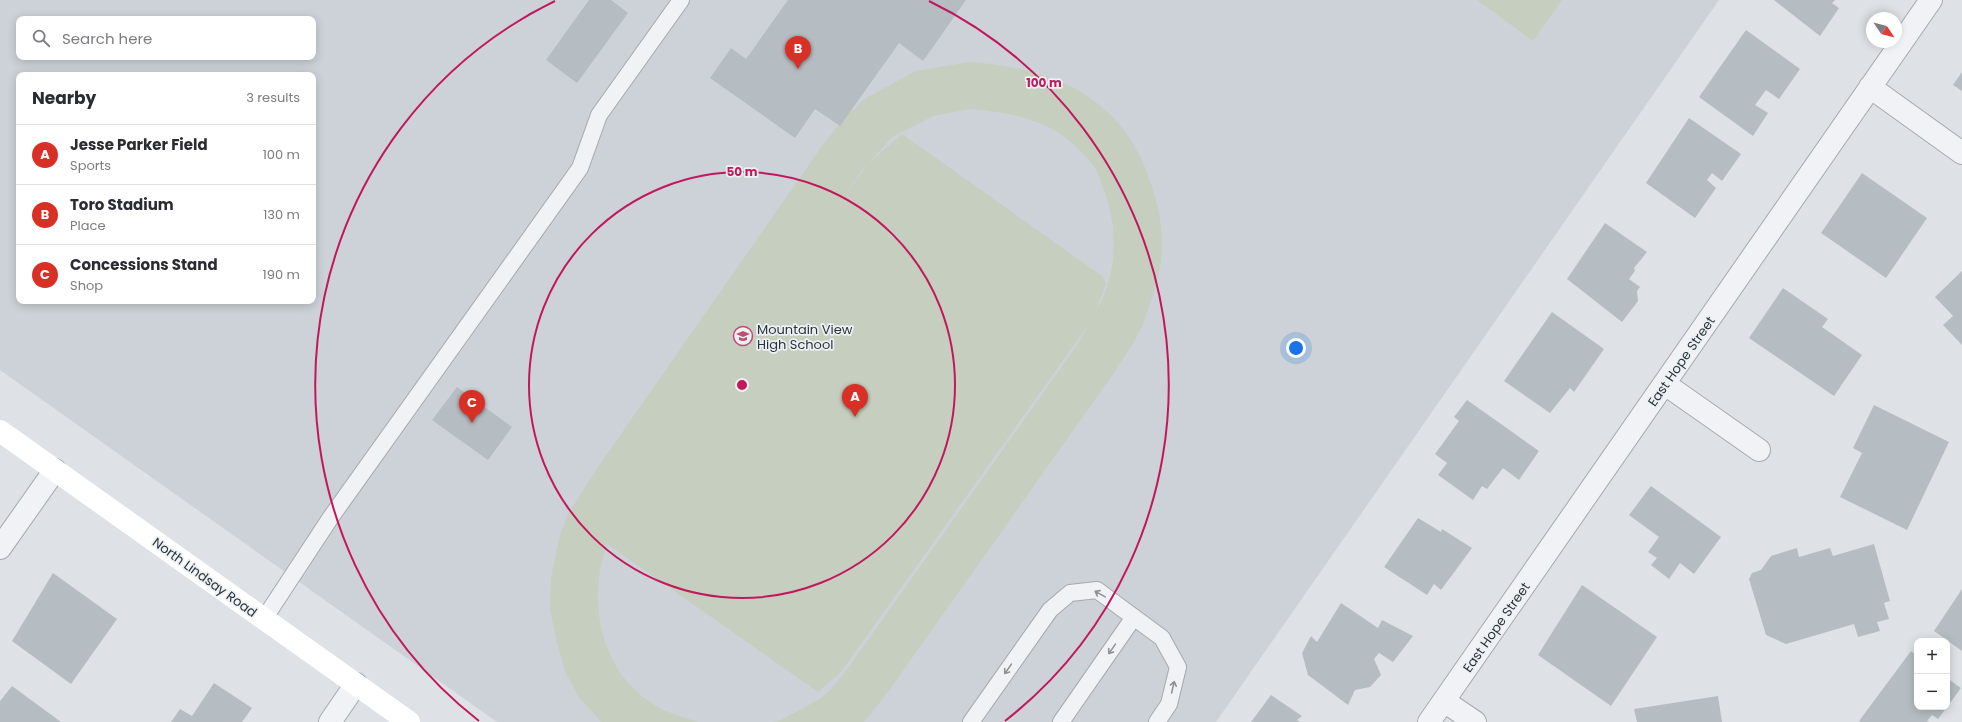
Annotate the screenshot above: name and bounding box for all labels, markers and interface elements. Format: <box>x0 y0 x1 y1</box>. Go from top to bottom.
north arrow <box>1866 12 1902 48</box>
search box <box>16 16 316 60</box>
icon: search <box>30 27 52 49</box>
text: Search here <box>62 28 152 49</box>
pin: B <box>785 36 811 69</box>
text: 100 m <box>1026 74 1062 91</box>
text: Nearby <box>32 86 96 110</box>
text: 3 results <box>246 88 300 107</box>
text: Jesse Parker Field <box>70 134 208 155</box>
text: A <box>40 145 50 164</box>
text: 100 m <box>263 145 300 164</box>
text: Sports <box>70 156 111 175</box>
text: 50 m <box>727 163 758 180</box>
text: Toro Stadium <box>70 194 174 215</box>
text: B <box>41 205 49 224</box>
text: 130 m <box>263 205 300 224</box>
text: Place <box>70 216 105 235</box>
text: Concessions Stand <box>70 254 218 275</box>
text: C <box>40 265 50 284</box>
text: 190 m <box>263 265 300 284</box>
text: Shop <box>70 276 103 295</box>
street label: East Hope Street <box>1643 312 1720 410</box>
place label: Mountain View High School <box>757 320 853 354</box>
school or university icon: Mountain View High School <box>732 325 754 347</box>
your location <box>1286 338 1306 358</box>
centre of rings <box>735 378 749 392</box>
pin: A <box>842 384 868 417</box>
pin: C <box>459 390 485 423</box>
street label: North Lindsay Road <box>149 533 261 622</box>
street label: East Hope Street <box>1458 578 1535 676</box>
one-way arrow <box>1095 590 1107 598</box>
map controls <box>1914 638 1950 710</box>
button: + <box>1914 638 1950 674</box>
one-way arrow <box>1108 643 1116 654</box>
one-way arrow <box>1004 663 1012 674</box>
button: − <box>1914 674 1950 710</box>
one-way arrow <box>1170 681 1177 694</box>

